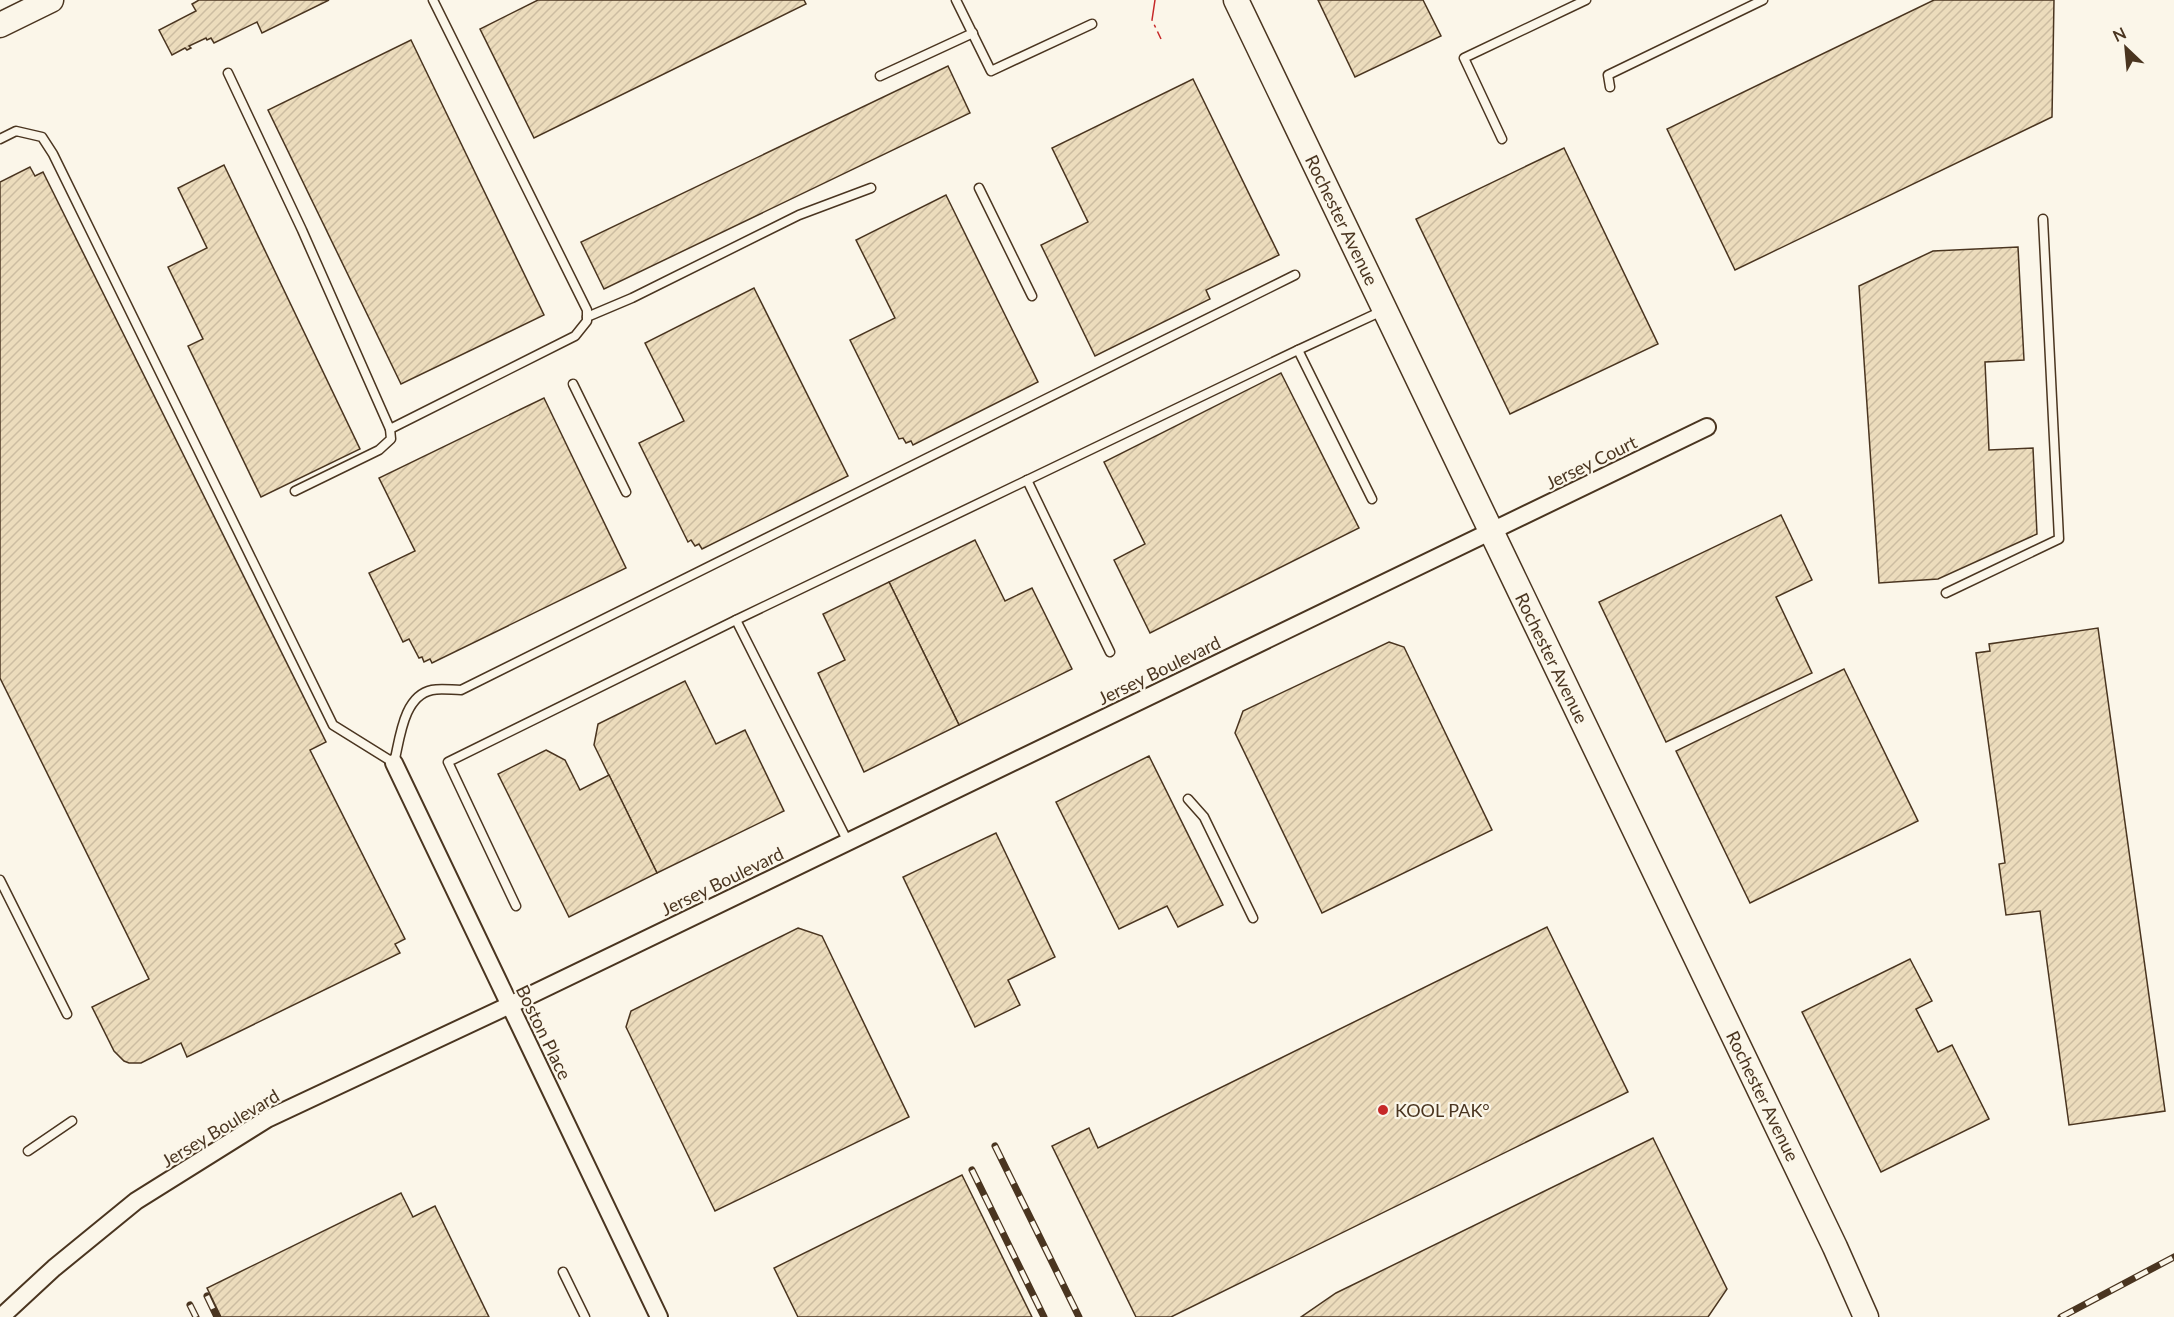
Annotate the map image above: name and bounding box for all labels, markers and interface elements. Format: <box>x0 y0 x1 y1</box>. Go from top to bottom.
north arrow <box>2096 18 2156 78</box>
text: N <box>2110 23 2129 45</box>
street label: Rochester Avenue <box>1301 151 1383 289</box>
street label: Jersey Court <box>1542 430 1641 494</box>
street label: Rochester Avenue <box>1511 589 1593 727</box>
street label: Jersey Boulevard <box>1094 631 1224 709</box>
street label: Jersey Boulevard <box>657 842 787 920</box>
street label: Boston Place <box>512 981 576 1083</box>
street label: Rochester Avenue <box>1722 1027 1804 1165</box>
street label: Jersey Boulevard <box>157 1084 283 1172</box>
place label: KOOL PAK° <box>1395 1099 1490 1121</box>
marker: KOOL PAK° <box>1376 1103 1390 1117</box>

